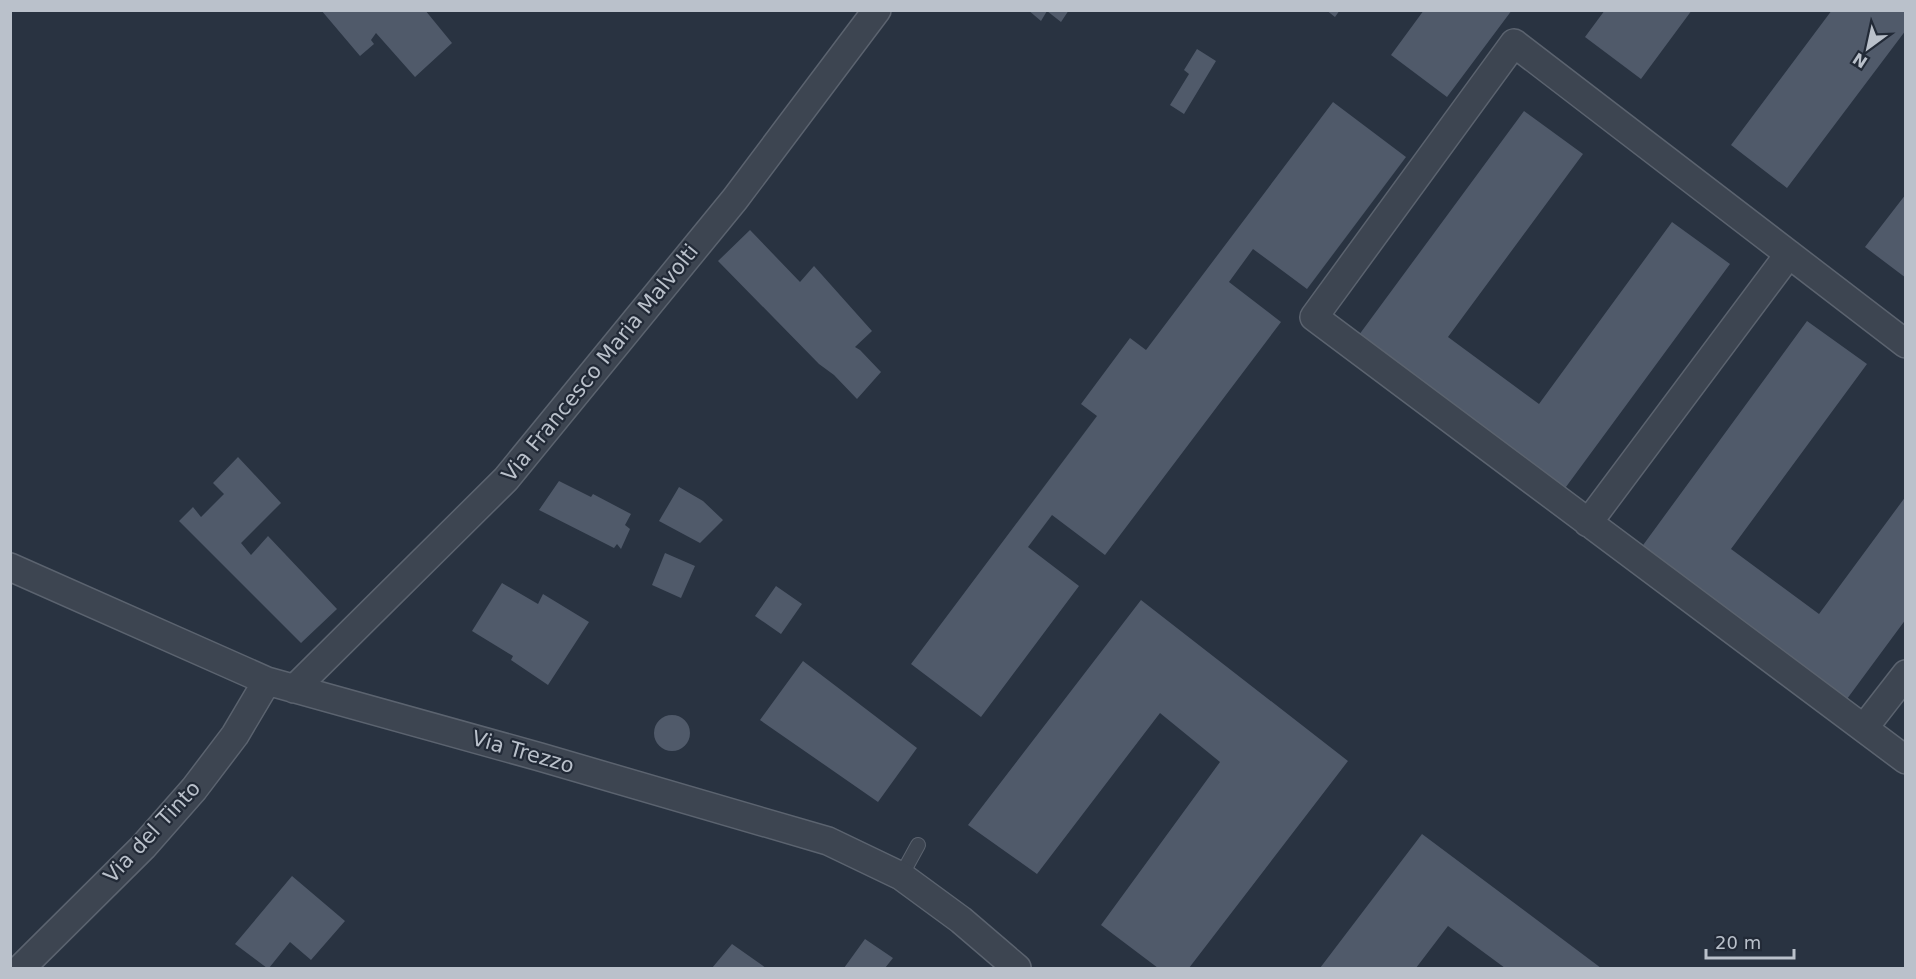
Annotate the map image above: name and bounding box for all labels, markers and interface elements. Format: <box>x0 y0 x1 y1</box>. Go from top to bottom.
north arrow <box>1838 18 1898 78</box>
text: N <box>1849 49 1871 72</box>
street label: Via Francesco Maria Malvolti <box>497 240 703 486</box>
street label: Via Trezzo <box>469 726 577 778</box>
street label: Via del Tinto <box>99 776 205 888</box>
scale bar <box>1706 922 1794 960</box>
text: 20 m <box>1715 932 1761 953</box>

